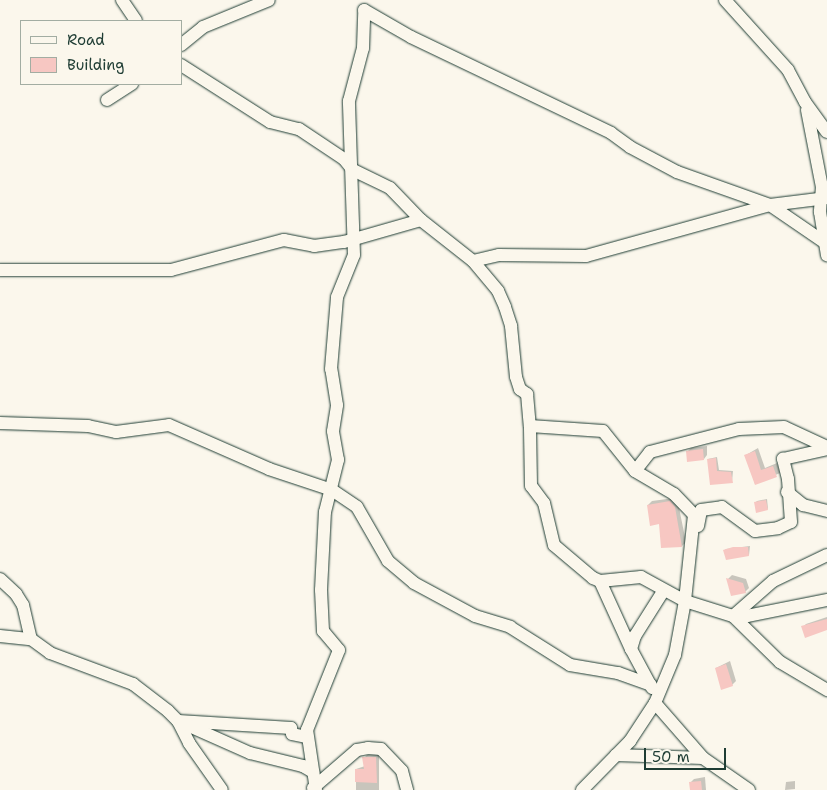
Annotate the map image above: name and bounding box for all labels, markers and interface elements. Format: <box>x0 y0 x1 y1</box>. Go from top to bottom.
legend <box>20 20 182 85</box>
text: Road <box>67 30 105 50</box>
text: Building <box>67 55 124 75</box>
scale bar <box>647 738 730 770</box>
text: 50 m <box>652 747 690 767</box>

